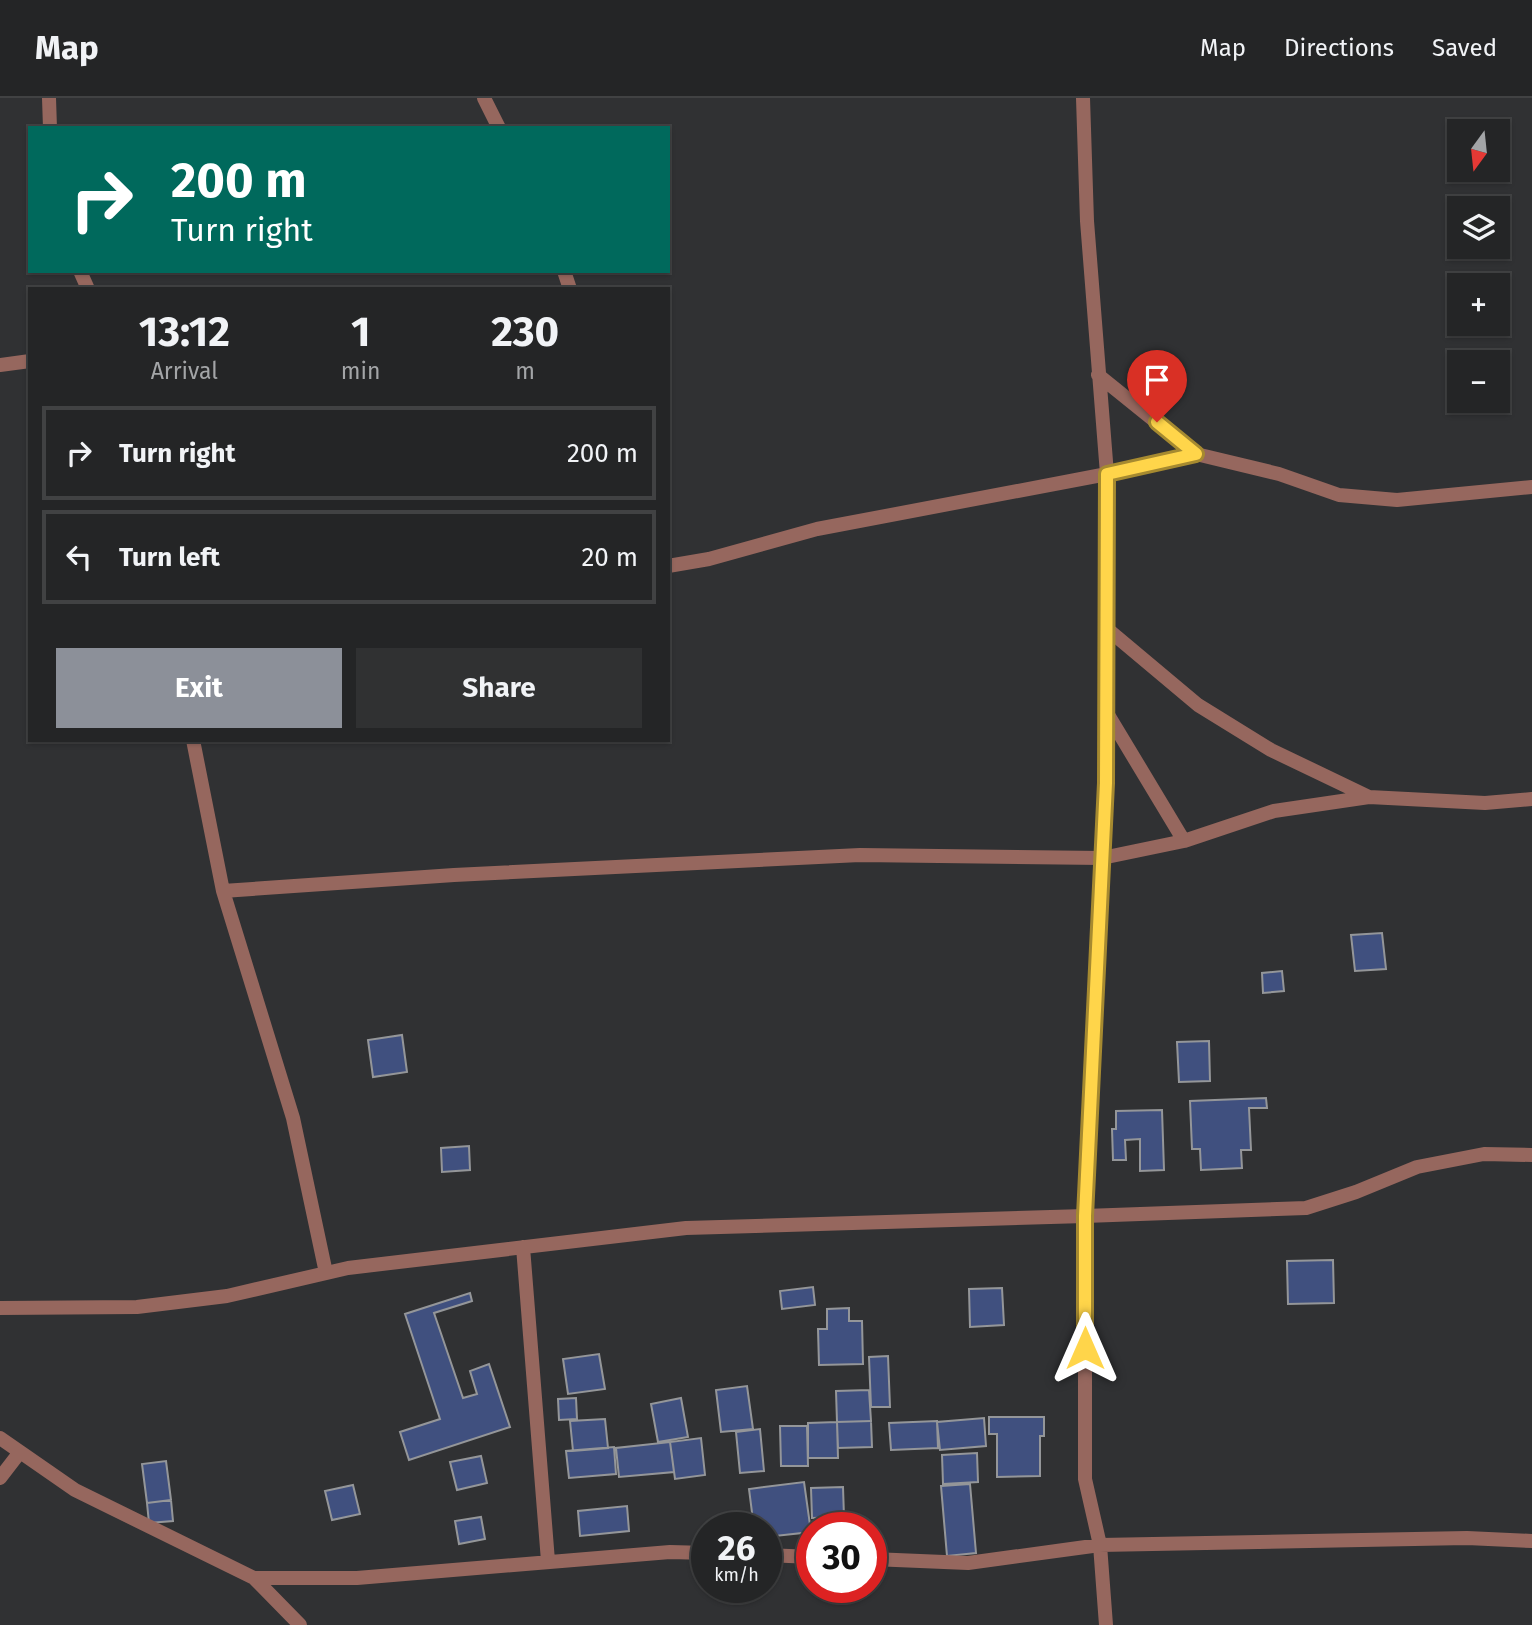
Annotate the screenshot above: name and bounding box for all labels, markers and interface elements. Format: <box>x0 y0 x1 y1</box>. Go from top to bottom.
text: Map <box>35 28 99 68</box>
text: Map <box>1200 34 1246 62</box>
text: Directions <box>1284 34 1394 62</box>
text: Saved <box>1432 34 1497 62</box>
north arrow <box>1447 119 1510 182</box>
map controls <box>1447 119 1510 413</box>
text: 200 m <box>171 151 307 210</box>
icon: right <box>56 154 147 245</box>
button: layers <box>1447 196 1510 259</box>
text: Turn right <box>171 211 313 249</box>
button: + <box>1447 273 1510 336</box>
text: 13:12 <box>139 307 230 357</box>
text: 1 <box>351 307 370 357</box>
text: 230 <box>491 307 559 357</box>
pin <box>1127 350 1187 422</box>
button: − <box>1447 350 1510 413</box>
text: Arrival <box>151 357 218 385</box>
text: min <box>341 357 380 385</box>
text: m <box>515 357 535 385</box>
icon: arrive <box>1138 361 1176 399</box>
icon: right <box>60 434 98 472</box>
text: Turn right <box>119 438 236 469</box>
text: 200 m <box>567 438 638 469</box>
icon: left <box>60 538 98 576</box>
text: Turn left <box>119 542 220 573</box>
text: 20 m <box>581 542 638 573</box>
button: Exit <box>56 648 342 728</box>
button: Share <box>356 648 642 728</box>
position arrow <box>1048 1311 1122 1385</box>
speed limit sign: 30 <box>796 1512 887 1603</box>
text: 26 <box>718 1527 755 1569</box>
text: km/h <box>714 1564 759 1586</box>

